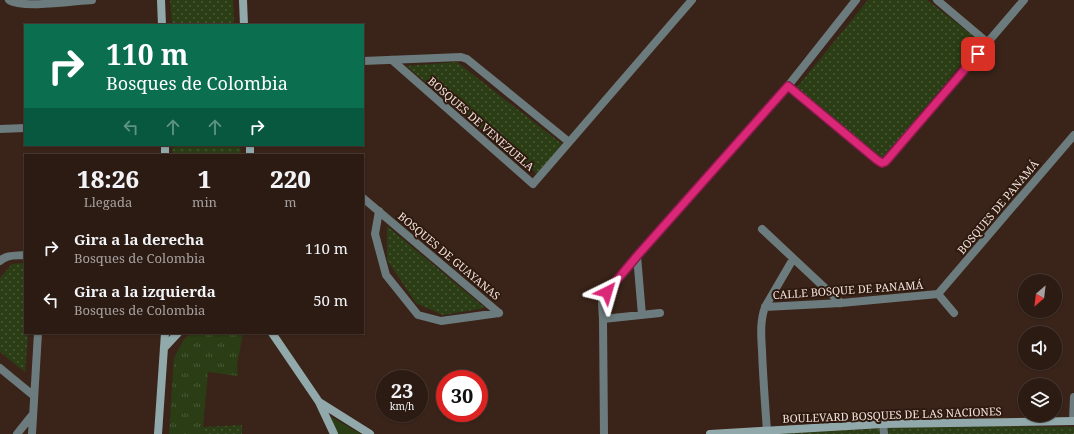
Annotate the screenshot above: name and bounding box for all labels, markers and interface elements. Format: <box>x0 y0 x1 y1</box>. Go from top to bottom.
text: 110 m <box>106 35 188 73</box>
pin <box>961 37 995 71</box>
icon: right <box>40 40 92 92</box>
icon: arrive <box>967 43 989 65</box>
text: Bosques de Colombia <box>106 71 288 95</box>
street label: BOSQUES DE VENEZUELA <box>425 73 538 174</box>
icon: left <box>120 116 142 138</box>
icon: ahead <box>162 116 184 138</box>
icon: ahead <box>204 116 226 138</box>
icon: right <box>246 116 268 138</box>
street label: BOSQUES DE PANAMÁ <box>954 156 1042 257</box>
text: 18:26 <box>77 162 139 195</box>
text: 1 <box>198 162 211 195</box>
text: 220 <box>270 162 311 195</box>
text: Llegada <box>84 193 132 211</box>
text: min <box>192 193 217 211</box>
text: m <box>284 193 297 211</box>
street label: BOSQUES DE GUAYANAS <box>395 208 504 303</box>
text: Gira a la derecha <box>74 229 204 249</box>
icon: right <box>40 237 62 259</box>
text: 110 m <box>305 238 348 258</box>
text: Bosques de Colombia <box>74 249 205 267</box>
position arrow <box>586 271 628 313</box>
north arrow <box>1018 274 1062 318</box>
map controls <box>1018 274 1062 422</box>
street label: CALLE BOSQUE DE PANAMÁ <box>772 277 924 302</box>
text: Gira a la izquierda <box>74 281 216 301</box>
icon: left <box>40 289 62 311</box>
text: 50 m <box>313 290 348 310</box>
text: Bosques de Colombia <box>74 301 205 319</box>
button: sound <box>1018 326 1062 370</box>
speed limit sign: 30 <box>436 370 488 422</box>
text: 23 <box>391 377 413 404</box>
button: layers <box>1018 378 1062 422</box>
text: km/h <box>390 399 414 413</box>
street label: BOULEVARD BOSQUES DE LAS NACIONES <box>782 403 1002 426</box>

